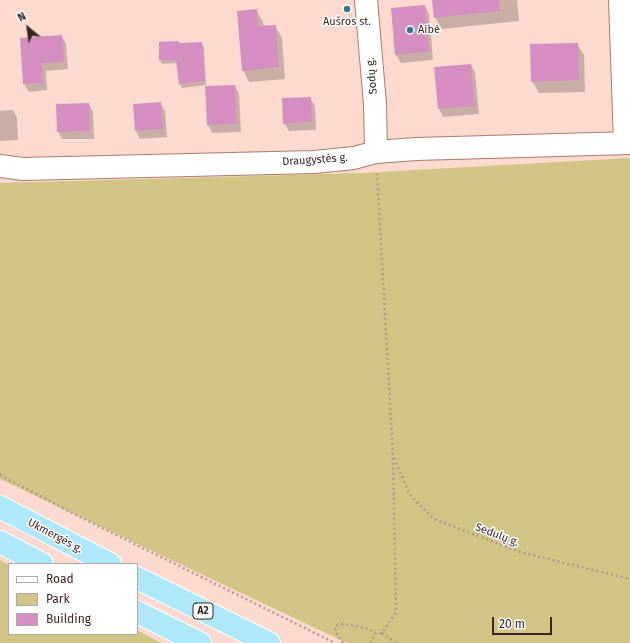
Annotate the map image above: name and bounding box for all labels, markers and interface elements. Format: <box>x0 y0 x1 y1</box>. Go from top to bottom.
marker: Aušros st. <box>342 4 352 14</box>
north arrow <box>8 8 48 48</box>
text: N <box>16 10 28 25</box>
place label: Aušros st. <box>323 15 371 29</box>
place label: Aibė <box>418 23 440 37</box>
marker: Aibė <box>405 25 415 35</box>
street label: Sodų g. <box>364 57 380 95</box>
street label: Draugystės g. <box>282 151 348 169</box>
street label: Ukmergės g. <box>25 516 85 556</box>
street label: Sedulų g. <box>473 521 521 549</box>
legend <box>8 563 138 635</box>
text: Road <box>46 572 74 586</box>
text: Park <box>46 592 70 606</box>
road number: A2 <box>193 603 213 619</box>
scale bar <box>494 609 554 635</box>
text: Building <box>46 612 91 626</box>
text: 20 m <box>499 617 525 631</box>

